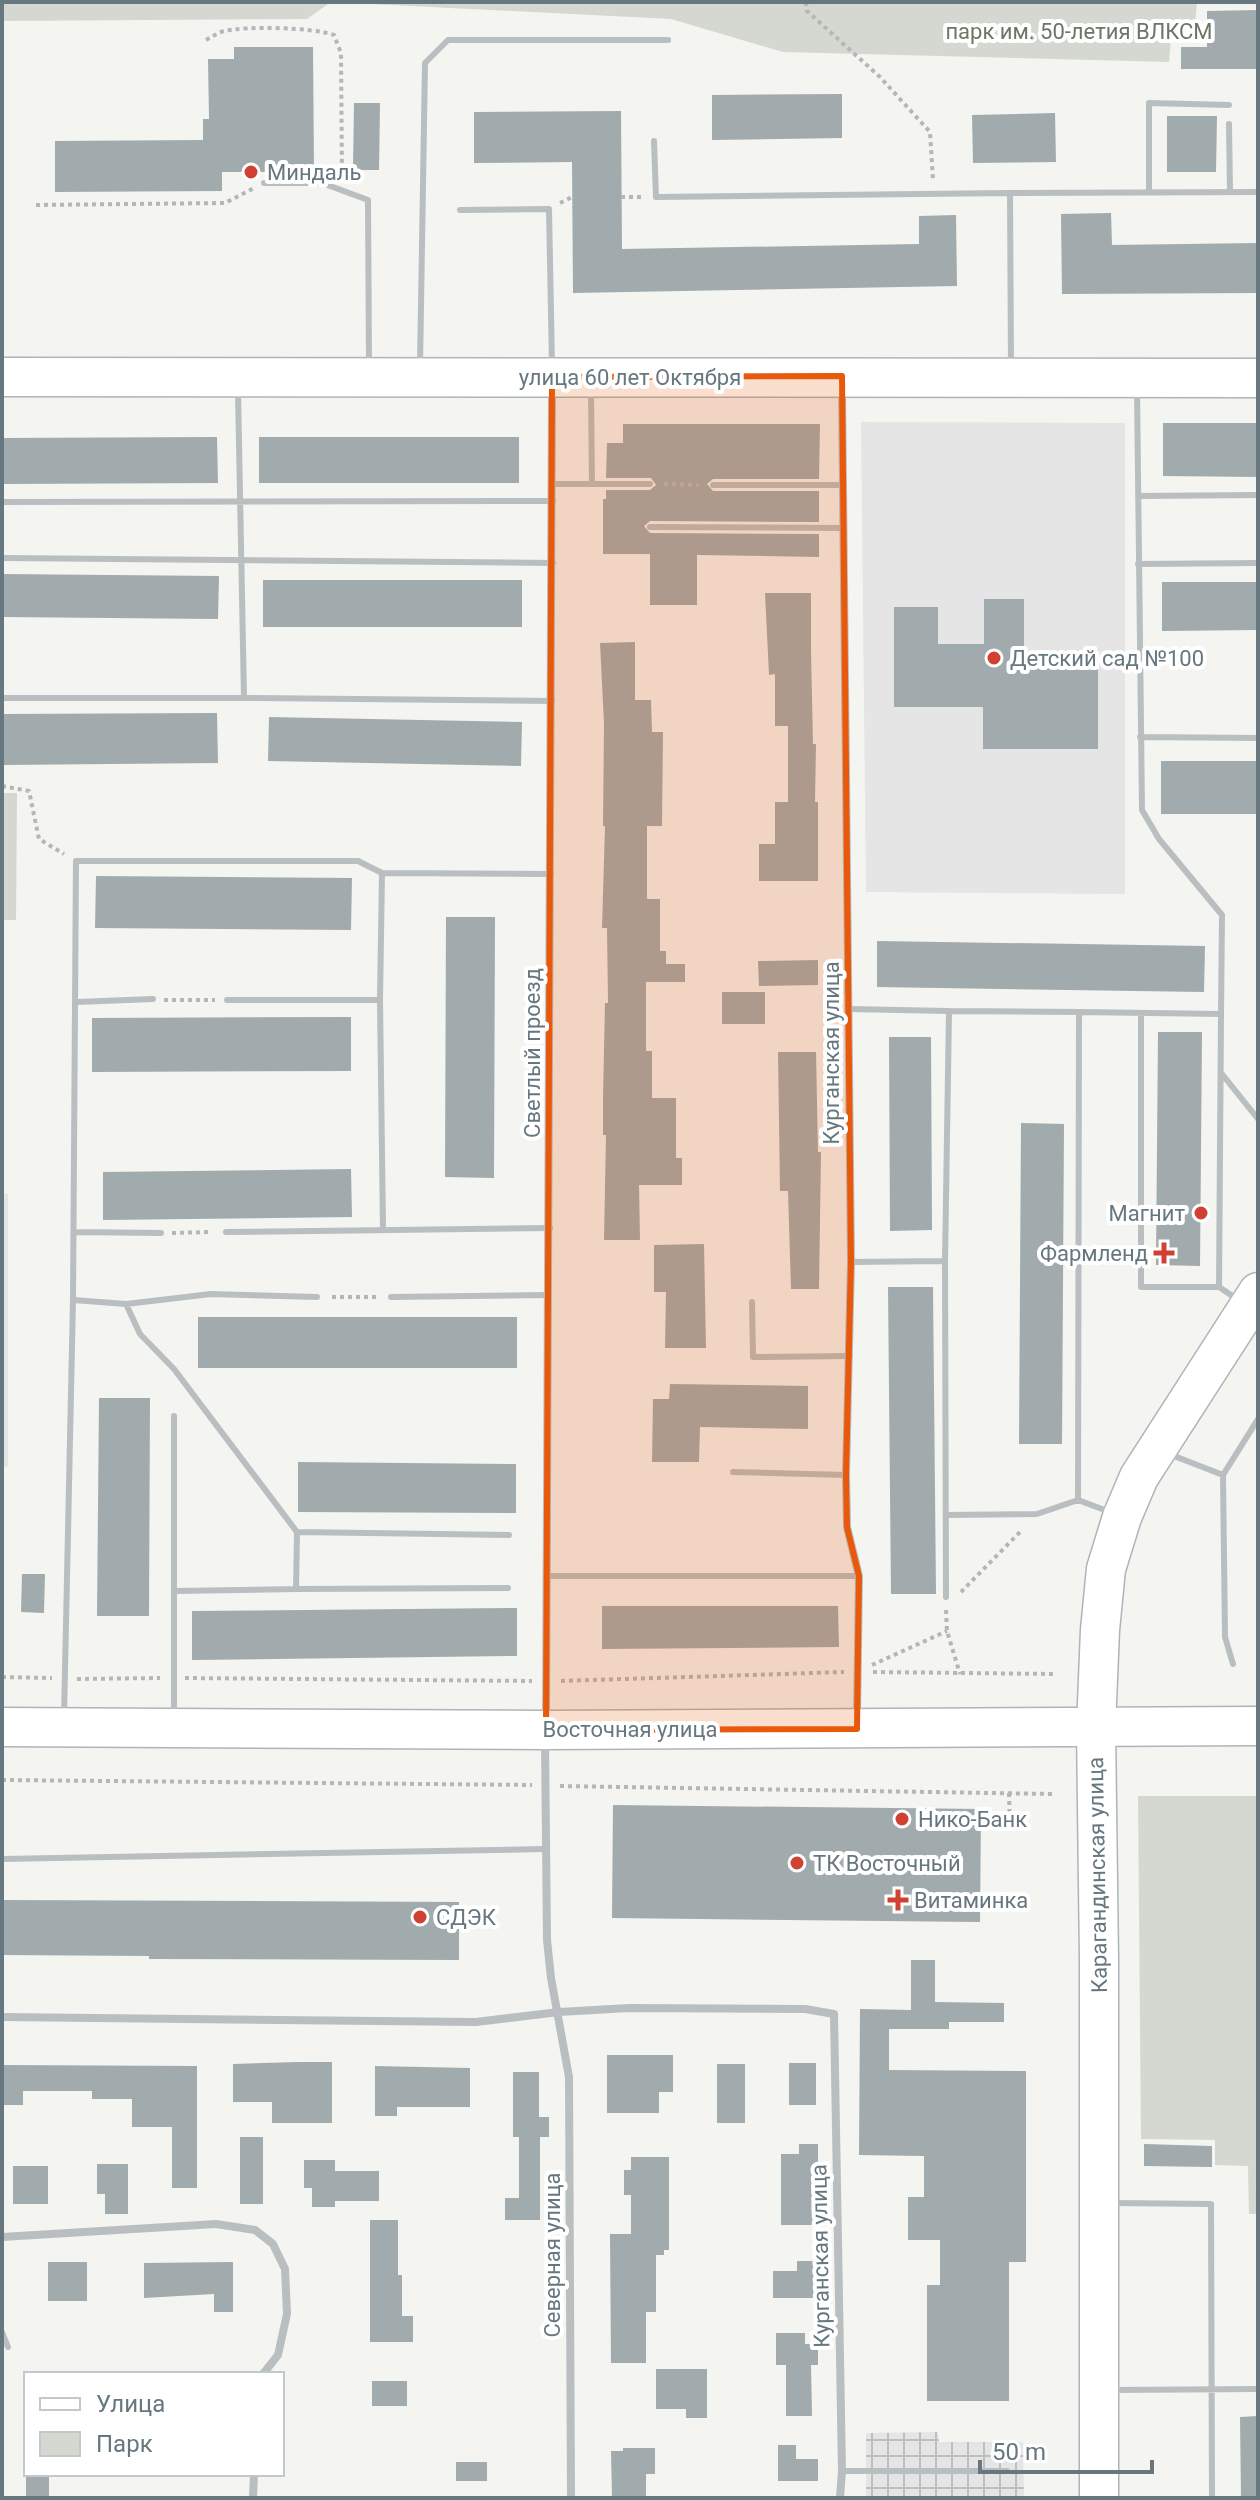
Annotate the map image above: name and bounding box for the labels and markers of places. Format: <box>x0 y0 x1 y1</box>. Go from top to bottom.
place label: Миндаль <box>267 160 362 185</box>
marker: Миндаль <box>242 163 260 181</box>
place label: Детский сад №100 <box>1010 646 1204 671</box>
marker: Детский сад №100 <box>985 649 1003 667</box>
place label: Магнит <box>1109 1201 1185 1226</box>
marker: Магнит <box>1192 1204 1210 1222</box>
place label: Фармленд <box>1040 1241 1148 1266</box>
marker: Фармленд <box>1155 1244 1173 1262</box>
place label: Нико-Банк <box>918 1807 1027 1832</box>
marker: Нико-Банк <box>893 1810 911 1828</box>
place label: ТК Восточный <box>813 1851 961 1876</box>
marker: ТК Восточный <box>788 1854 806 1872</box>
place label: Витаминка <box>914 1888 1028 1913</box>
marker: Витаминка <box>889 1891 907 1909</box>
place label: СДЭК <box>436 1905 497 1930</box>
marker: СДЭК <box>411 1908 429 1926</box>

